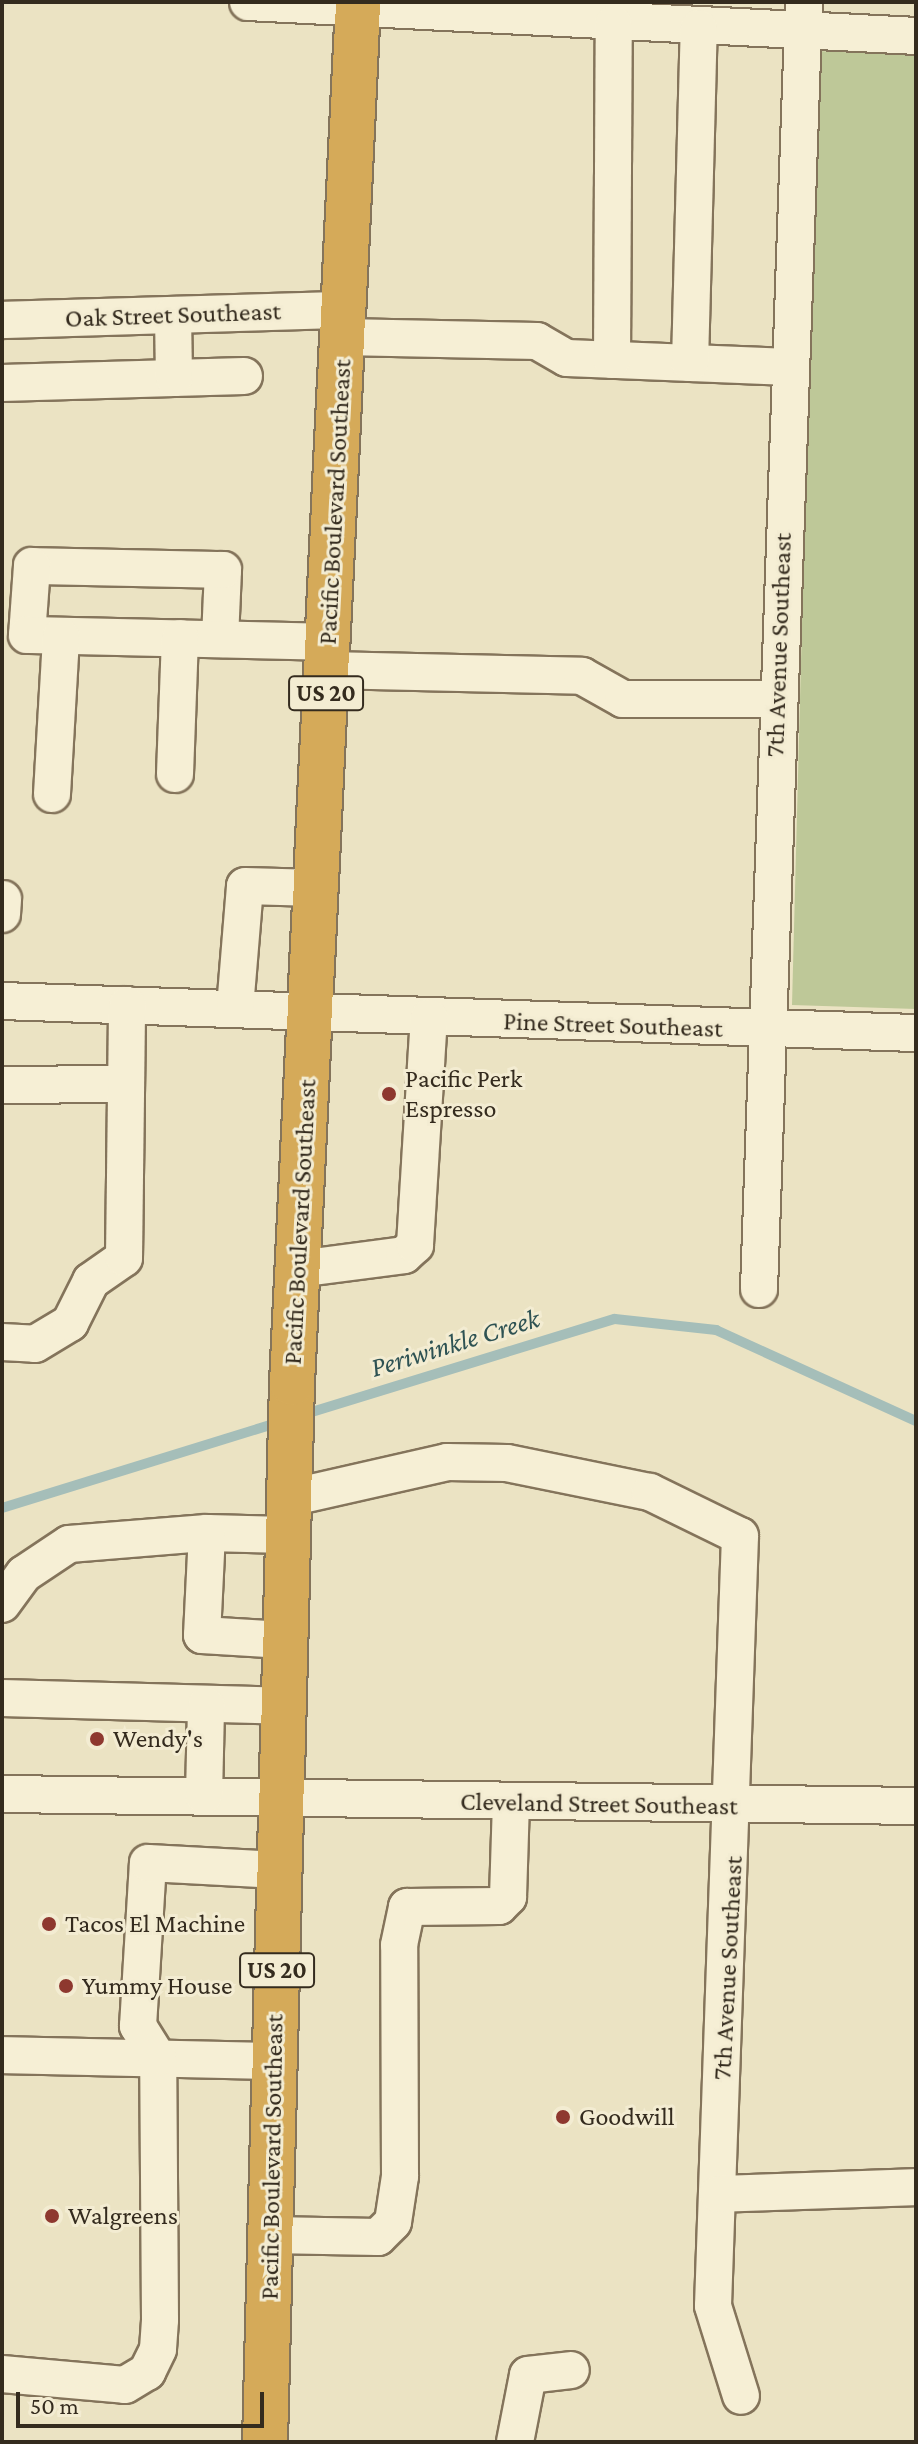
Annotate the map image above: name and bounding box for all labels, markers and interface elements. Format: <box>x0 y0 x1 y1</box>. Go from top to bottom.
street label: Oak Street Southeast <box>64 296 282 334</box>
street label: Pacific Boulevard Southeast <box>312 359 358 645</box>
street label: 7th Avenue Southeast <box>759 532 799 758</box>
road number: US 20 <box>288 673 364 713</box>
street label: Pine Street Southeast <box>503 1006 723 1044</box>
place label: Pacific Perk Espresso <box>405 1063 522 1124</box>
street label: Pacific Boulevard Southeast <box>277 1079 323 1365</box>
marker: Pacific Perk Espresso <box>380 1085 398 1103</box>
water label: Periwinkle Creek <box>366 1301 544 1385</box>
place label: Wendy's <box>113 1723 203 1755</box>
marker: Wendy's <box>88 1730 106 1748</box>
street label: Cleveland Street Southeast <box>460 1786 738 1822</box>
street label: 7th Avenue Southeast <box>707 1855 749 2081</box>
place label: Tacos El Machine <box>65 1908 245 1940</box>
marker: Tacos El Machine <box>40 1915 58 1933</box>
road number: US 20 <box>239 1950 315 1990</box>
place label: Yummy House <box>82 1970 232 2002</box>
marker: Yummy House <box>57 1977 75 1995</box>
street label: Pacific Boulevard Southeast <box>254 2014 290 2300</box>
place label: Goodwill <box>579 2101 675 2133</box>
marker: Goodwill <box>554 2108 572 2126</box>
place label: Walgreens <box>68 2200 178 2232</box>
marker: Walgreens <box>43 2207 61 2225</box>
scale bar <box>20 2376 268 2426</box>
text: 50 m <box>30 2392 79 2419</box>

